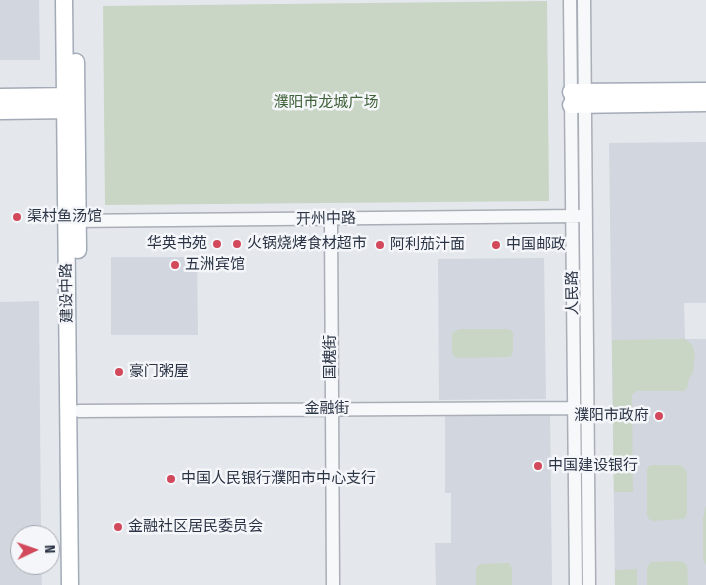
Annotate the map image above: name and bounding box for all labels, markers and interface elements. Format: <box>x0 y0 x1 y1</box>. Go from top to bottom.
park label: 濮阳市龙城广场 <box>274 94 378 112</box>
place label: 渠村鱼汤馆 <box>27 208 102 226</box>
street label: 开州中路 <box>296 209 356 229</box>
marker: 渠村鱼汤馆 <box>11 211 23 223</box>
place label: 华英书苑 <box>147 235 207 253</box>
place label: 火锅烧烤食材超市 <box>247 235 367 253</box>
place label: 阿利茄汁面 <box>390 236 465 254</box>
place label: 中国邮政 <box>506 236 566 254</box>
marker: 华英书苑 <box>211 238 223 250</box>
marker: 火锅烧烤食材超市 <box>231 238 243 250</box>
marker: 阿利茄汁面 <box>374 239 386 251</box>
marker: 中国邮政 <box>490 239 502 251</box>
place label: 五洲宾馆 <box>185 256 245 274</box>
marker: 五洲宾馆 <box>169 259 181 271</box>
street label: 建设中路 <box>57 263 77 323</box>
street label: 人民路 <box>564 270 582 316</box>
street label: 国槐街 <box>322 335 340 379</box>
place label: 豪门粥屋 <box>129 363 189 381</box>
marker: 豪门粥屋 <box>113 366 125 378</box>
street label: 金融街 <box>305 400 349 418</box>
place label: 濮阳市政府 <box>574 407 649 425</box>
marker: 濮阳市政府 <box>653 410 665 422</box>
place label: 中国建设银行 <box>548 457 638 475</box>
marker: 中国建设银行 <box>532 460 544 472</box>
place label: 中国人民银行濮阳市中心支行 <box>181 470 376 488</box>
marker: 中国人民银行濮阳市中心支行 <box>165 473 177 485</box>
place label: 金融社区居民委员会 <box>128 518 263 536</box>
marker: 金融社区居民委员会 <box>112 521 124 533</box>
north arrow <box>10 525 60 575</box>
text: N <box>41 545 58 554</box>

